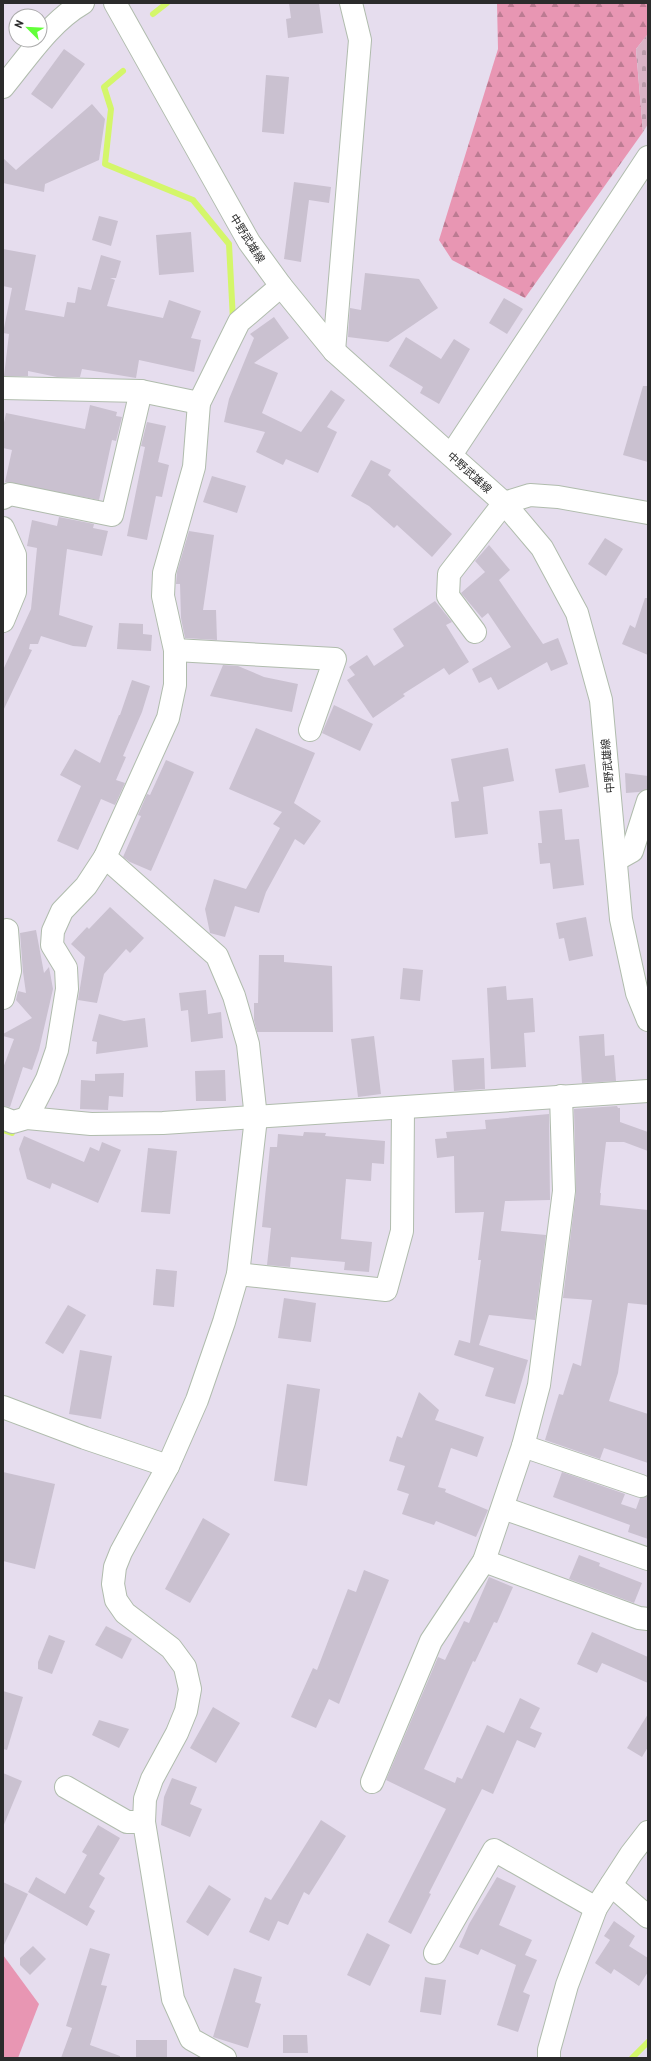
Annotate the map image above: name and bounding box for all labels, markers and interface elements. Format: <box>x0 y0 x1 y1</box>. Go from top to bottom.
north arrow <box>8 8 48 48</box>
text: N <box>11 18 26 30</box>
street label: 中野武雄線 <box>228 211 268 265</box>
street label: 中野武雄線 <box>445 449 495 495</box>
street label: 中野武雄線 <box>598 738 616 794</box>

